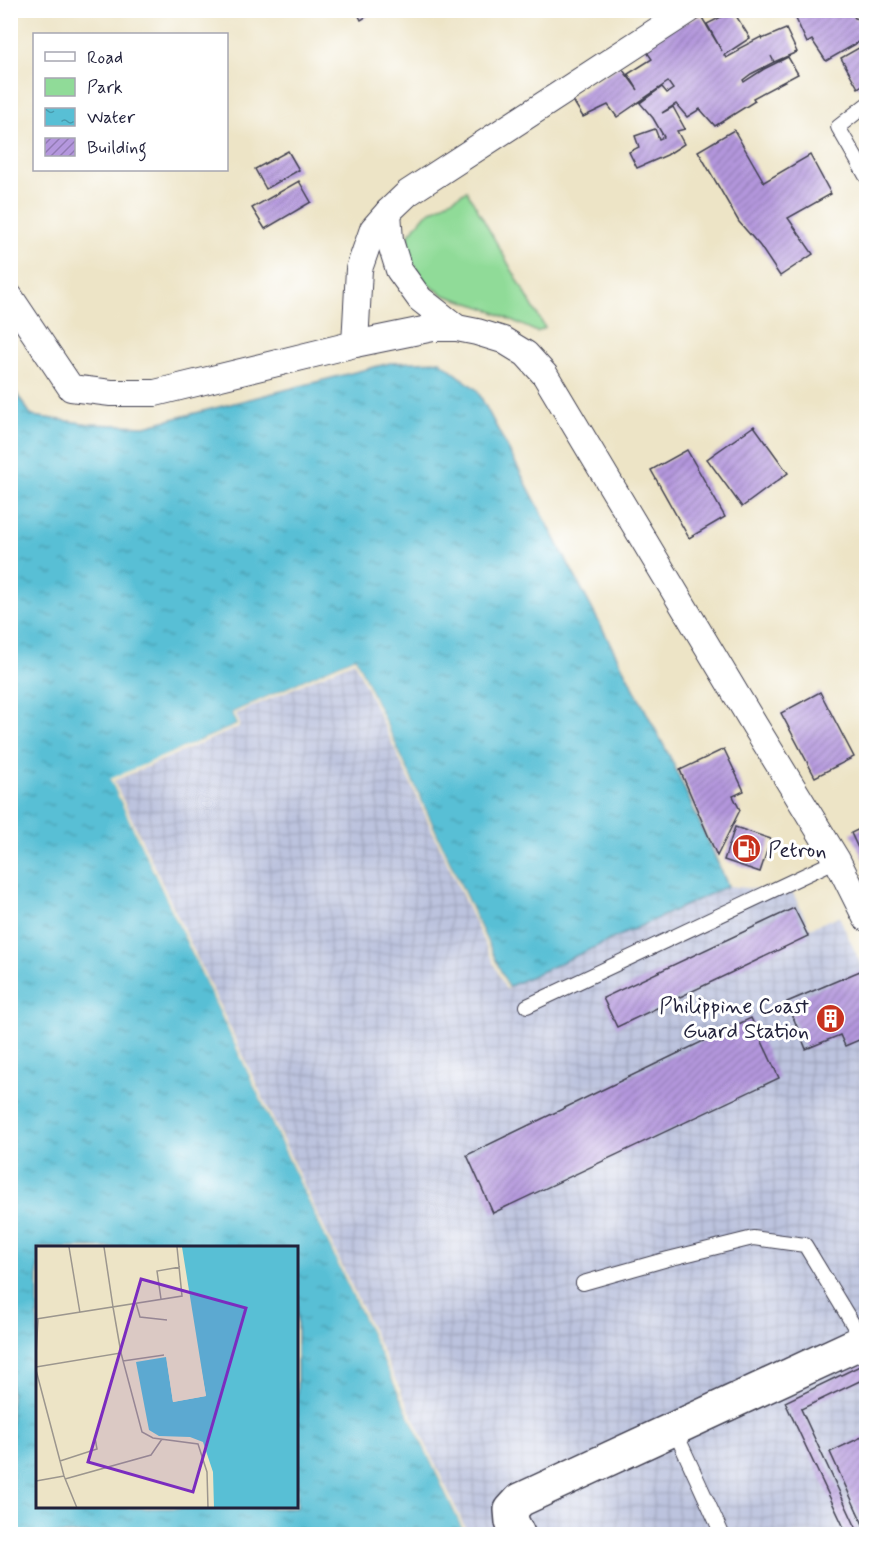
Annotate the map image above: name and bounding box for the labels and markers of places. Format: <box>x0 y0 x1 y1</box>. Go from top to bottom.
fuel station icon: Petron <box>731 833 763 865</box>
place label: Petron <box>768 837 826 865</box>
place label: Philippine Coast Guard Station <box>659 993 809 1046</box>
building icon: Philippine Coast Guard Station <box>814 1002 846 1034</box>

